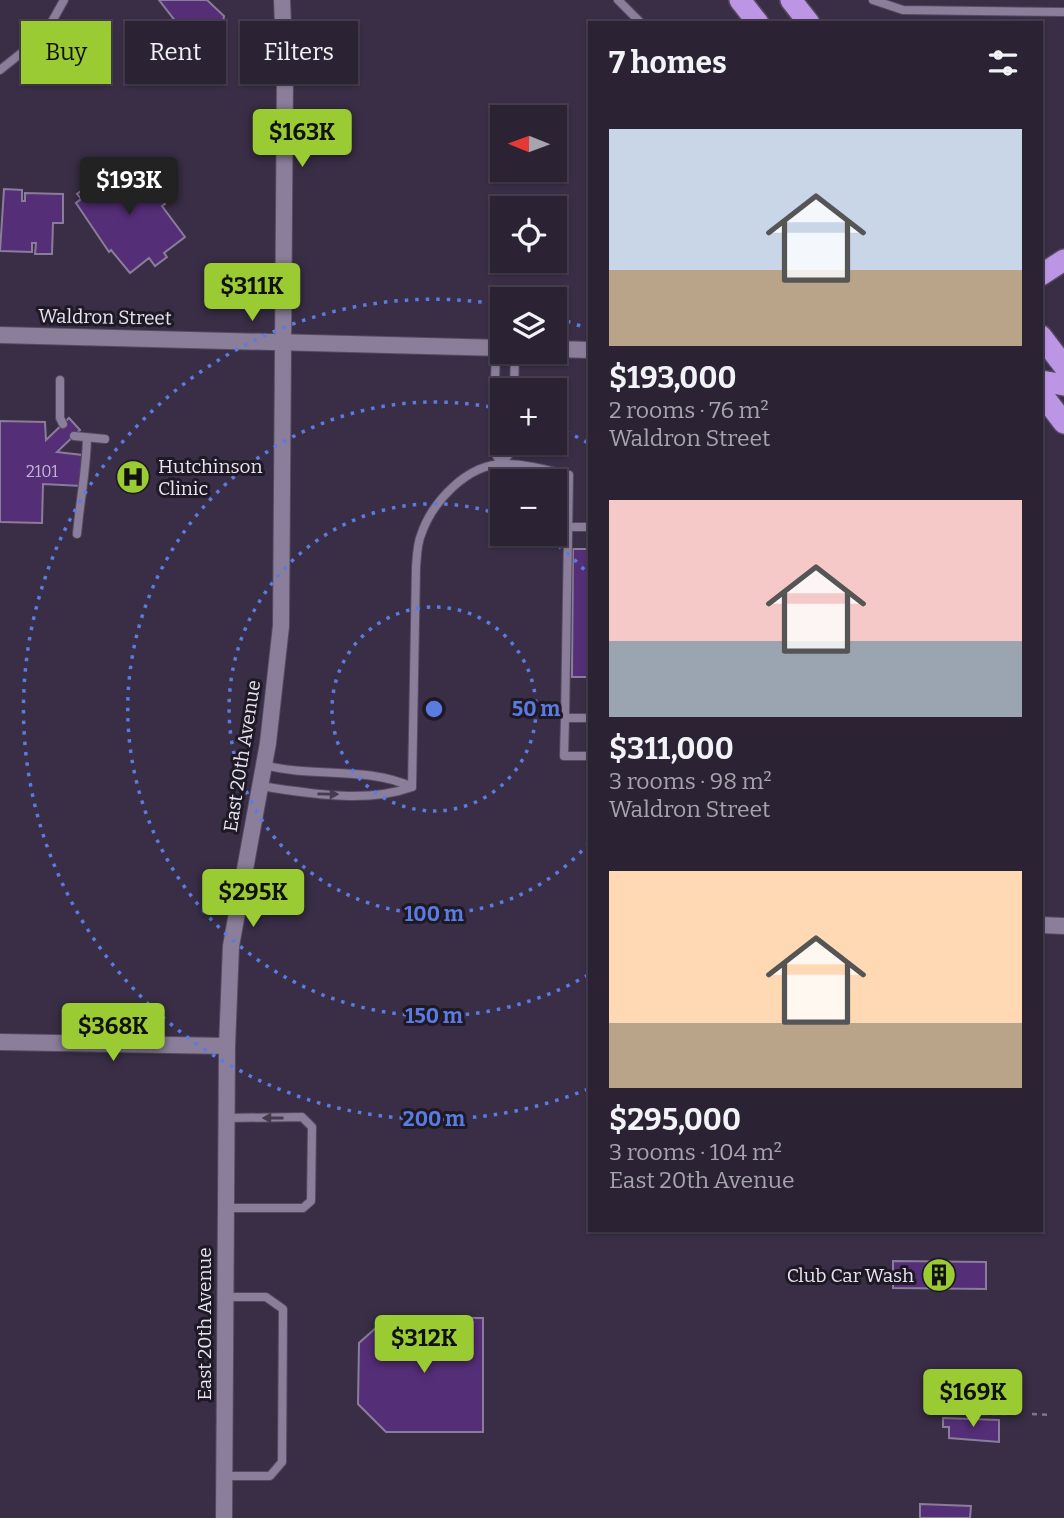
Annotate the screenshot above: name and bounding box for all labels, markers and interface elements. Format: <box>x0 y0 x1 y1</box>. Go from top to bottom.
chip: Buy <box>21 21 111 84</box>
chip: Rent <box>125 21 226 84</box>
chip: Filters <box>240 21 358 84</box>
icon: filters <box>984 44 1022 82</box>
text: 7 homes <box>609 45 727 81</box>
north arrow <box>490 105 567 182</box>
map controls <box>490 105 567 546</box>
pin: $163K <box>253 110 351 169</box>
text: $163K <box>269 118 335 146</box>
pin: $193K <box>80 158 178 217</box>
text: $193K <box>96 166 162 194</box>
icon: home <box>753 175 879 301</box>
button: locate <box>490 196 567 273</box>
pin: $311K <box>203 264 301 323</box>
text: $311K <box>220 272 284 300</box>
button: layers <box>490 287 567 364</box>
street label: Waldron Street <box>38 304 172 330</box>
text: $193,000 <box>609 360 737 396</box>
button: + <box>490 378 567 455</box>
text: 2 rooms · 76 m² <box>609 396 769 424</box>
text: Waldron Street <box>609 424 770 452</box>
place label: Hutchinson Clinic <box>158 455 262 500</box>
hospital icon: Hutchinson Clinic <box>114 458 152 496</box>
house number: 2101 <box>26 462 58 481</box>
button: − <box>490 469 567 546</box>
icon: home <box>753 546 879 672</box>
street label: East 20th Avenue <box>219 679 265 833</box>
text: 50 m <box>512 696 560 722</box>
centre of rings <box>422 697 446 721</box>
text: $311,000 <box>609 731 734 767</box>
text: 3 rooms · 98 m² <box>609 767 772 795</box>
one-way arrow <box>317 788 339 799</box>
text: Waldron Street <box>609 795 770 823</box>
pin: $295K <box>204 870 302 929</box>
text: $295K <box>218 878 288 906</box>
text: 100 m <box>404 901 464 927</box>
icon: home <box>753 917 879 1043</box>
text: 150 m <box>405 1003 463 1029</box>
pin: $368K <box>64 1004 162 1063</box>
text: $368K <box>78 1012 148 1040</box>
text: $295,000 <box>609 1102 741 1138</box>
text: 200 m <box>403 1106 465 1132</box>
one-way arrow <box>262 1112 284 1124</box>
text: 3 rooms · 104 m² <box>609 1138 782 1166</box>
text: East 20th Avenue <box>609 1166 794 1194</box>
street label: East 20th Avenue <box>193 1247 216 1401</box>
building icon: Club Car Wash <box>920 1256 958 1294</box>
place label: Club Car Wash <box>787 1264 914 1287</box>
pin: $312K <box>375 1316 473 1375</box>
text: $312K <box>391 1324 457 1352</box>
pin: $169K <box>924 1370 1022 1429</box>
text: $169K <box>939 1378 1007 1406</box>

